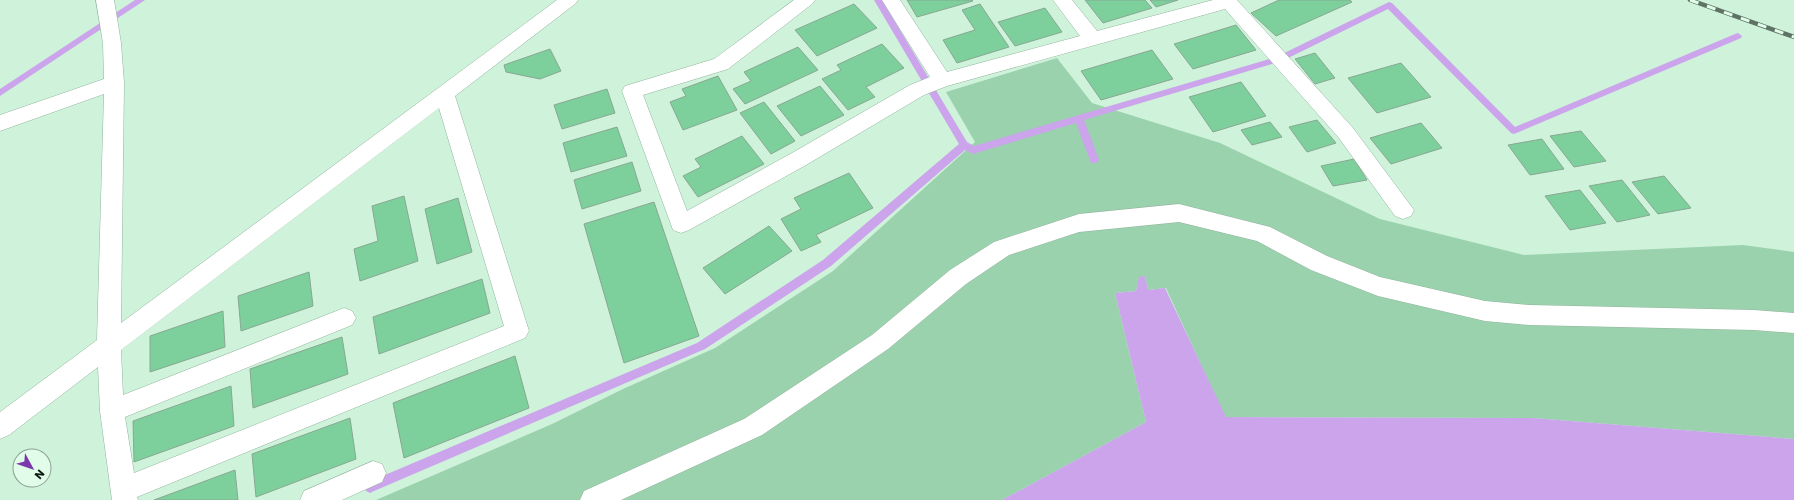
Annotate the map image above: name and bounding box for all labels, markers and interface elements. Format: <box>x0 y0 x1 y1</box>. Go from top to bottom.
north arrow <box>12 448 52 488</box>
text: N <box>31 466 48 483</box>

